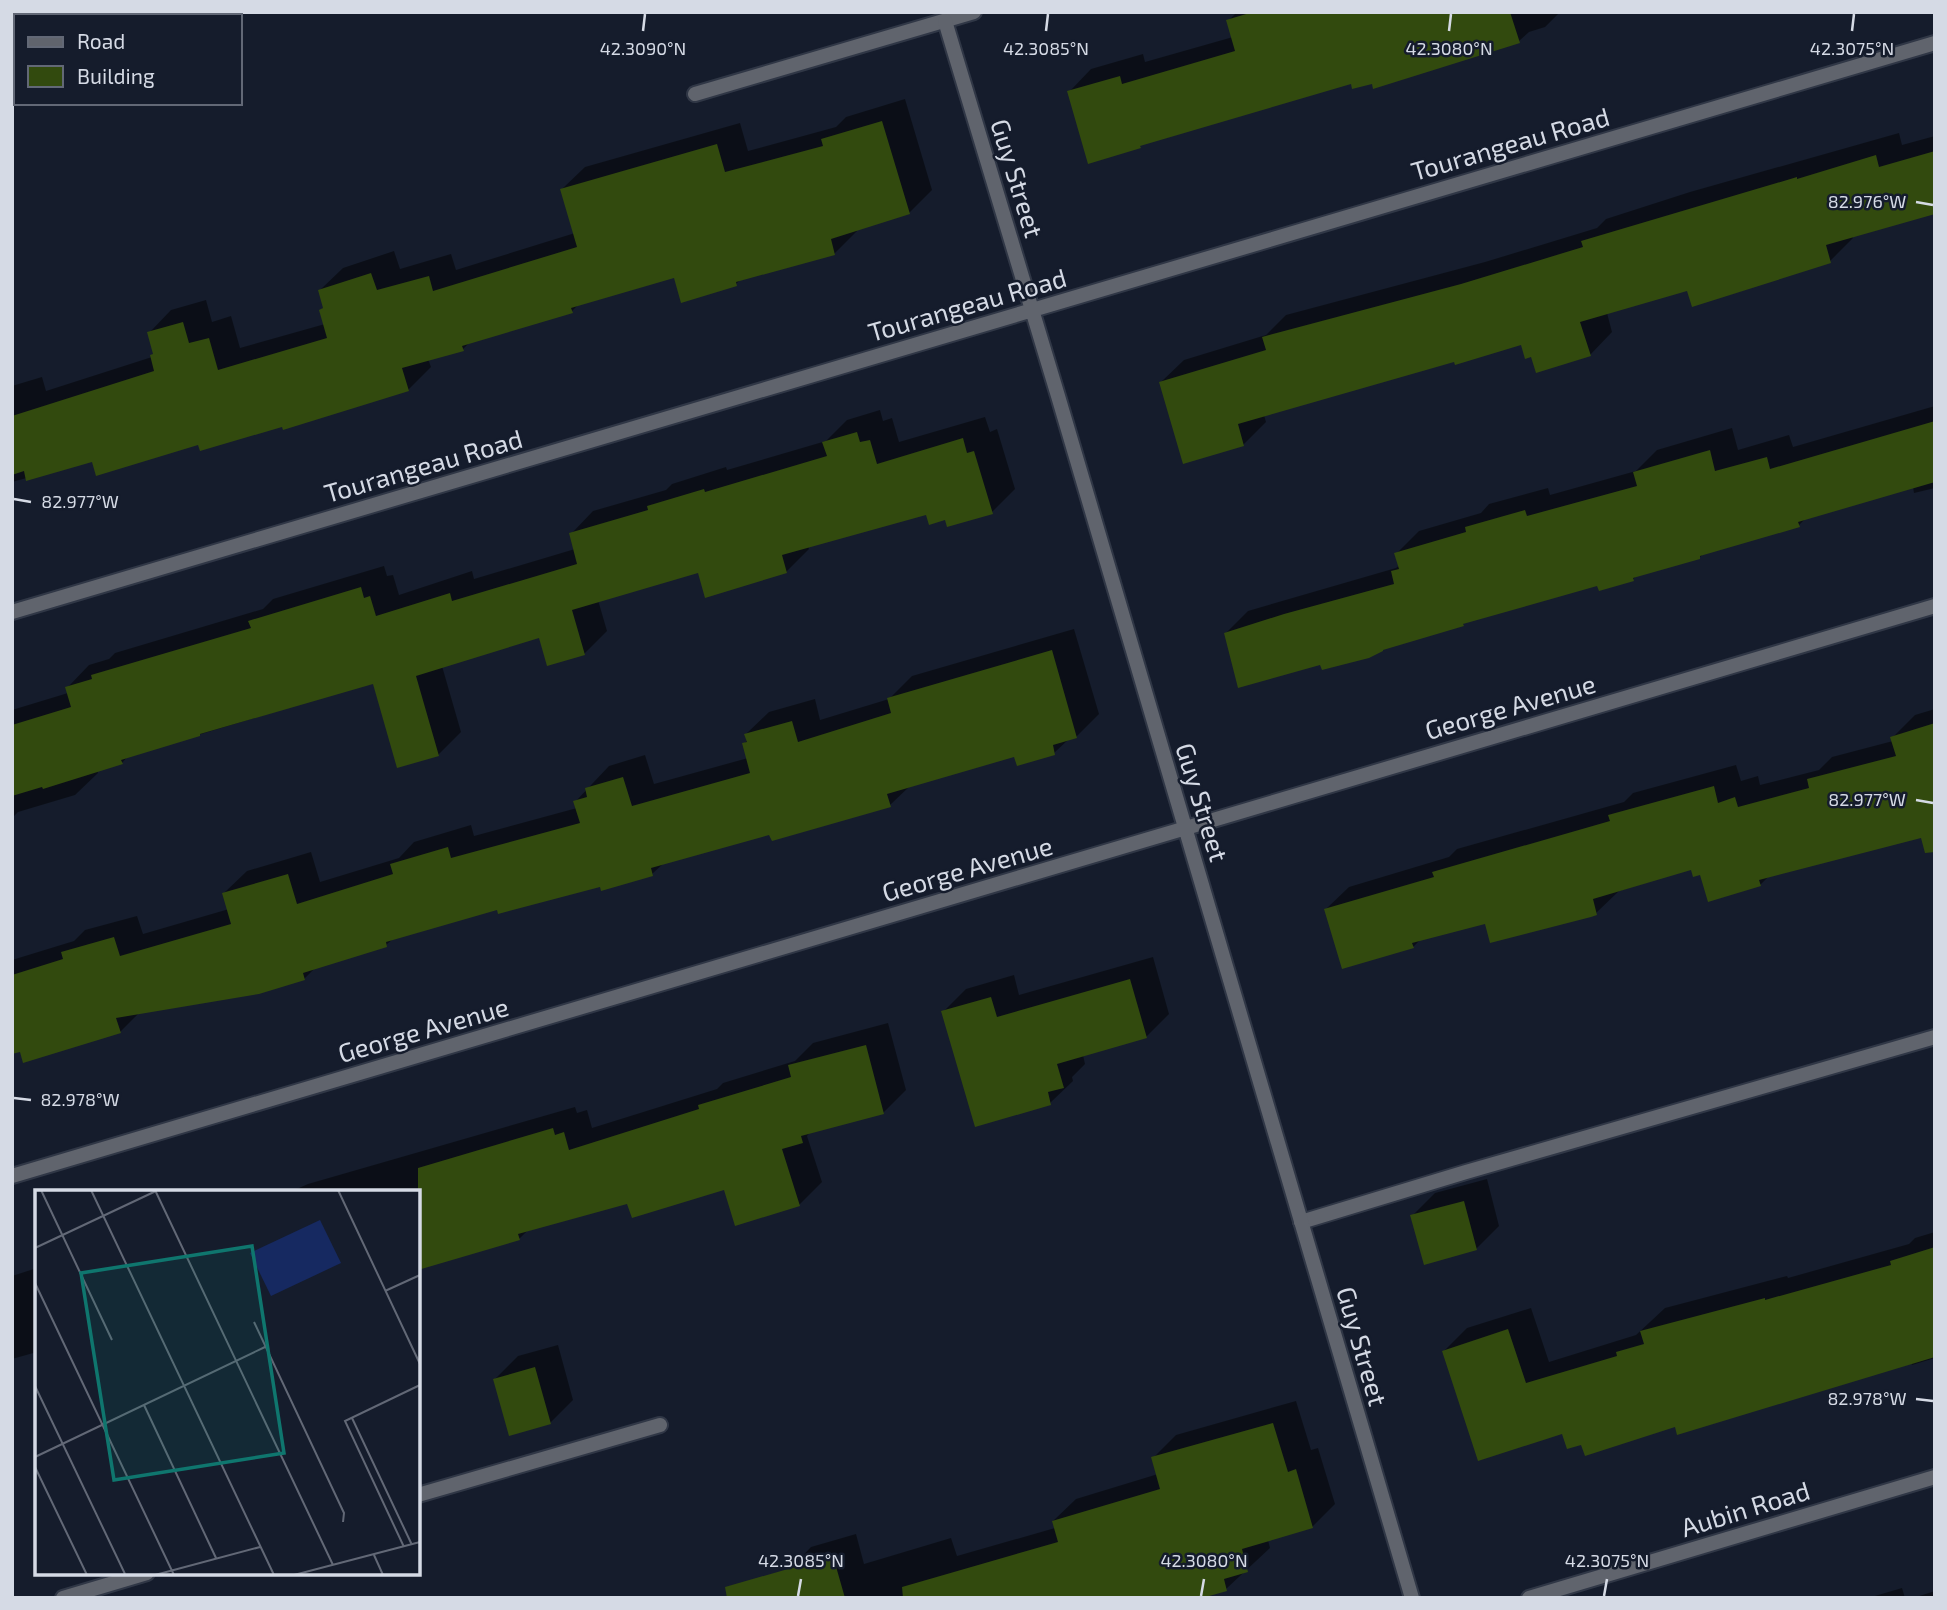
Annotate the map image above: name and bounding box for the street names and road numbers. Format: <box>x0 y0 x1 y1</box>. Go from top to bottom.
street label: Tourangeau Road <box>1407 100 1613 186</box>
street label: Guy Street <box>985 115 1051 241</box>
street label: Tourangeau Road <box>864 261 1070 347</box>
street label: Tourangeau Road <box>320 422 526 508</box>
street label: George Avenue <box>1421 667 1599 745</box>
street label: Guy Street <box>1170 739 1236 865</box>
street label: George Avenue <box>878 829 1056 907</box>
street label: George Avenue <box>334 990 512 1068</box>
street label: Guy Street <box>1331 1283 1395 1409</box>
street label: Aubin Road <box>1677 1474 1813 1542</box>

